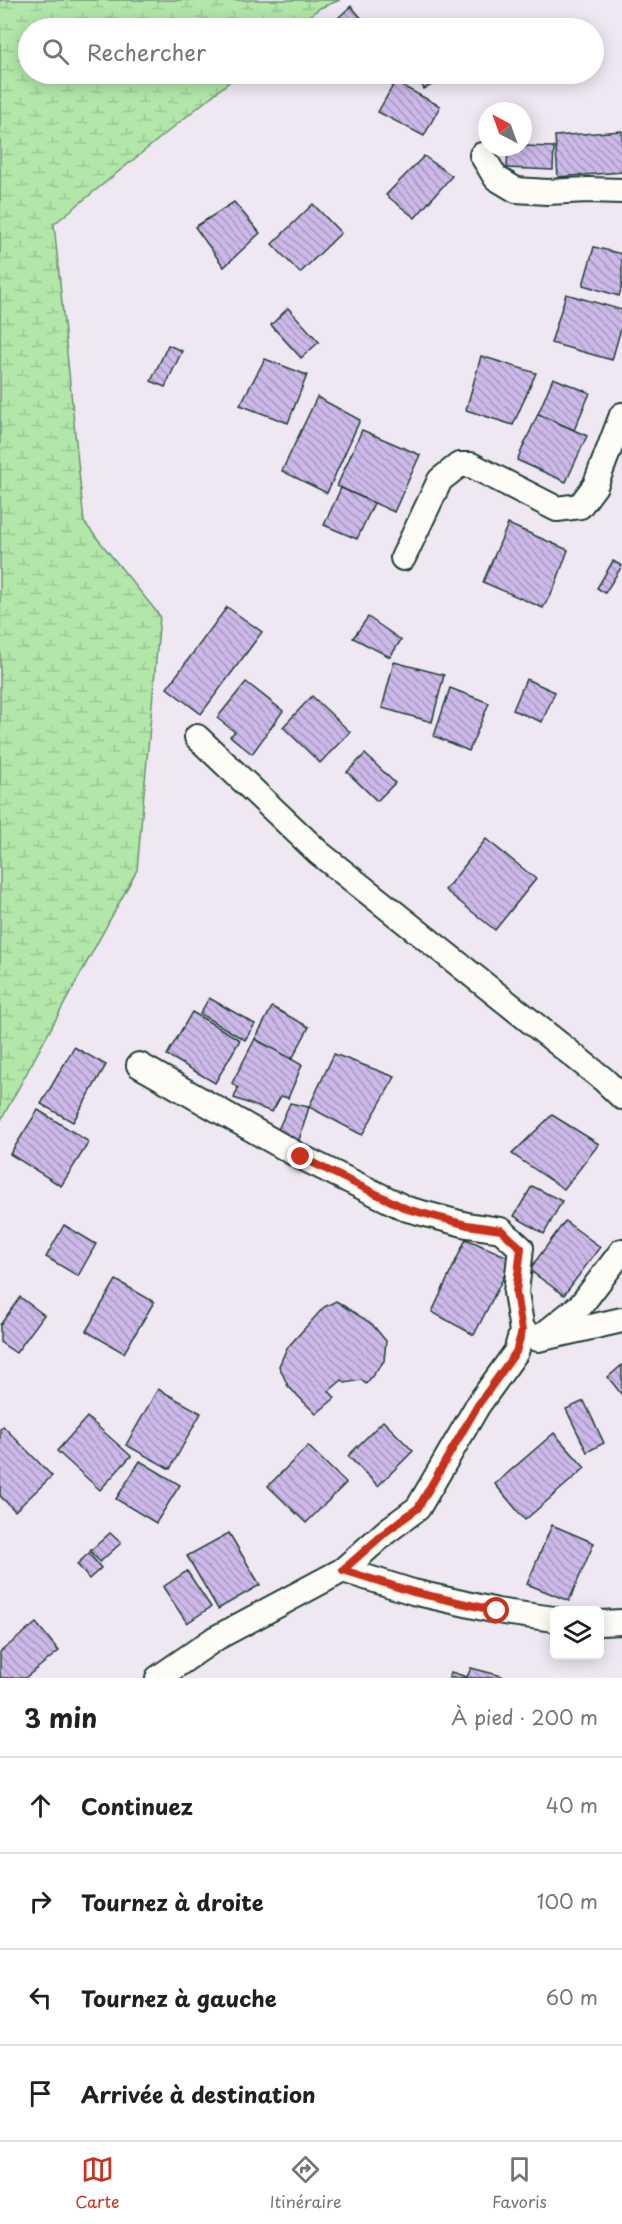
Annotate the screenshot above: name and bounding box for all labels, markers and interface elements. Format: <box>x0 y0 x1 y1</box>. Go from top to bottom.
search box <box>18 18 604 84</box>
icon: search <box>39 35 72 68</box>
text: Rechercher <box>87 35 206 68</box>
north arrow <box>478 102 532 156</box>
route end <box>287 1143 313 1169</box>
route start <box>483 1597 509 1623</box>
map controls <box>550 1606 604 1660</box>
button: layers <box>550 1606 604 1660</box>
text: 3 min <box>24 1698 97 1737</box>
text: À pied · 200 m <box>451 1702 598 1732</box>
icon: ahead <box>24 1789 57 1822</box>
text: Continuez <box>81 1789 193 1822</box>
text: 40 m <box>546 1790 598 1820</box>
icon: right <box>24 1885 57 1918</box>
text: Tournez à droite <box>81 1885 264 1918</box>
text: 100 m <box>537 1886 598 1916</box>
icon: left <box>24 1981 57 2014</box>
text: Tournez à gauche <box>81 1981 277 2014</box>
text: 60 m <box>546 1982 598 2012</box>
icon: arrive <box>24 2077 57 2110</box>
text: Arrivée à destination <box>81 2077 315 2110</box>
tab: Carte <box>75 2153 119 2213</box>
tab: Itinéraire <box>270 2153 342 2213</box>
tab: Favoris <box>492 2153 547 2213</box>

